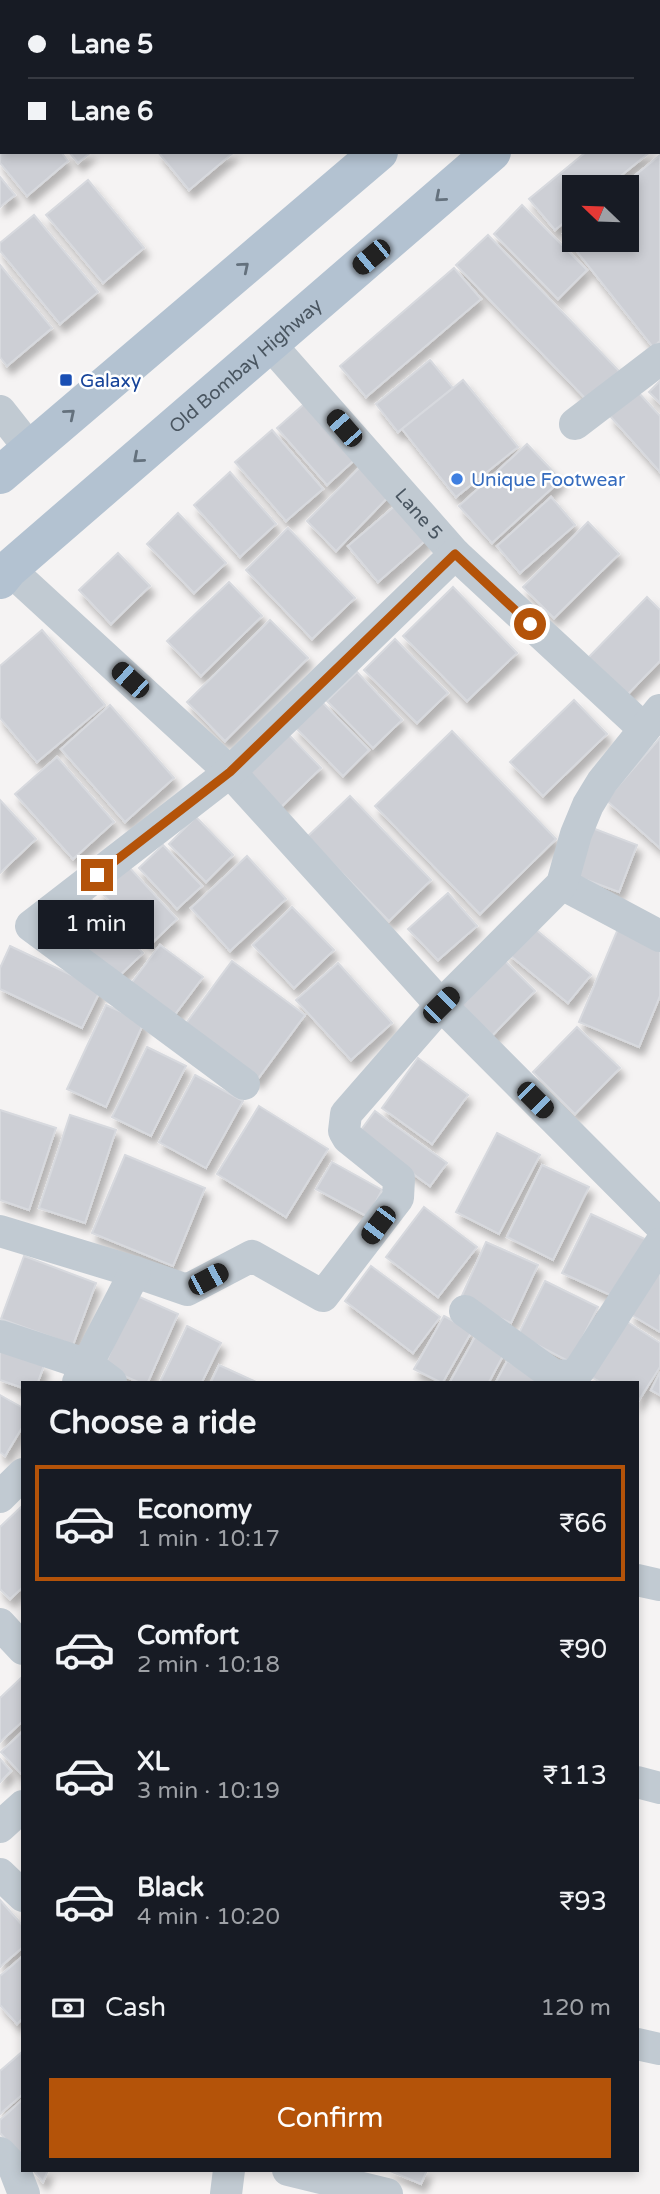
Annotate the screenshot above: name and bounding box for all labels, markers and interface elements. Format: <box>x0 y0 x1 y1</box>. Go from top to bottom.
text: Lane 5 <box>70 29 153 60</box>
text: Lane 6 <box>70 96 153 127</box>
north arrow <box>562 175 639 252</box>
map controls <box>562 175 639 252</box>
one-way arrow <box>436 189 449 201</box>
car <box>349 235 394 279</box>
one-way arrow <box>235 263 248 275</box>
street label: Old Bombay Highway <box>165 294 327 438</box>
place label: Galaxy <box>80 370 141 392</box>
marker: Galaxy <box>58 372 74 388</box>
car <box>323 405 366 451</box>
one-way arrow <box>62 410 75 422</box>
one-way arrow <box>134 450 147 462</box>
place label: Unique Footwear <box>471 469 626 491</box>
marker: Unique Footwear <box>449 471 465 487</box>
street label: Lane 5 <box>390 484 447 544</box>
route start <box>514 608 546 640</box>
car <box>108 658 153 702</box>
route end <box>81 859 113 891</box>
callout: 1 min <box>39 900 155 948</box>
text: 1 min <box>65 910 127 938</box>
car <box>419 983 464 1027</box>
car <box>513 1078 558 1122</box>
car <box>357 1202 400 1248</box>
car <box>185 1260 232 1298</box>
text: Choose a ride <box>49 1404 256 1442</box>
icon: car <box>53 1492 116 1555</box>
text: Economy <box>137 1494 252 1525</box>
text: ₹66 <box>559 1508 607 1539</box>
text: 1 min · 10:17 <box>137 1525 280 1553</box>
icon: car <box>53 1618 116 1681</box>
text: Comfort <box>137 1620 239 1651</box>
text: ₹90 <box>559 1634 607 1665</box>
text: 2 min · 10:18 <box>137 1651 280 1679</box>
icon: car <box>53 1744 116 1807</box>
text: XL <box>137 1746 169 1777</box>
text: ₹113 <box>543 1760 607 1791</box>
text: 3 min · 10:19 <box>137 1777 280 1805</box>
icon: car <box>53 1870 116 1933</box>
text: Black <box>137 1872 204 1903</box>
text: ₹93 <box>559 1886 607 1917</box>
text: 4 min · 10:20 <box>137 1903 280 1931</box>
icon: cash <box>49 1989 87 2027</box>
text: Cash <box>105 1992 166 2023</box>
text: 120 m <box>541 1994 611 2022</box>
button: Confirm <box>49 2078 611 2158</box>

